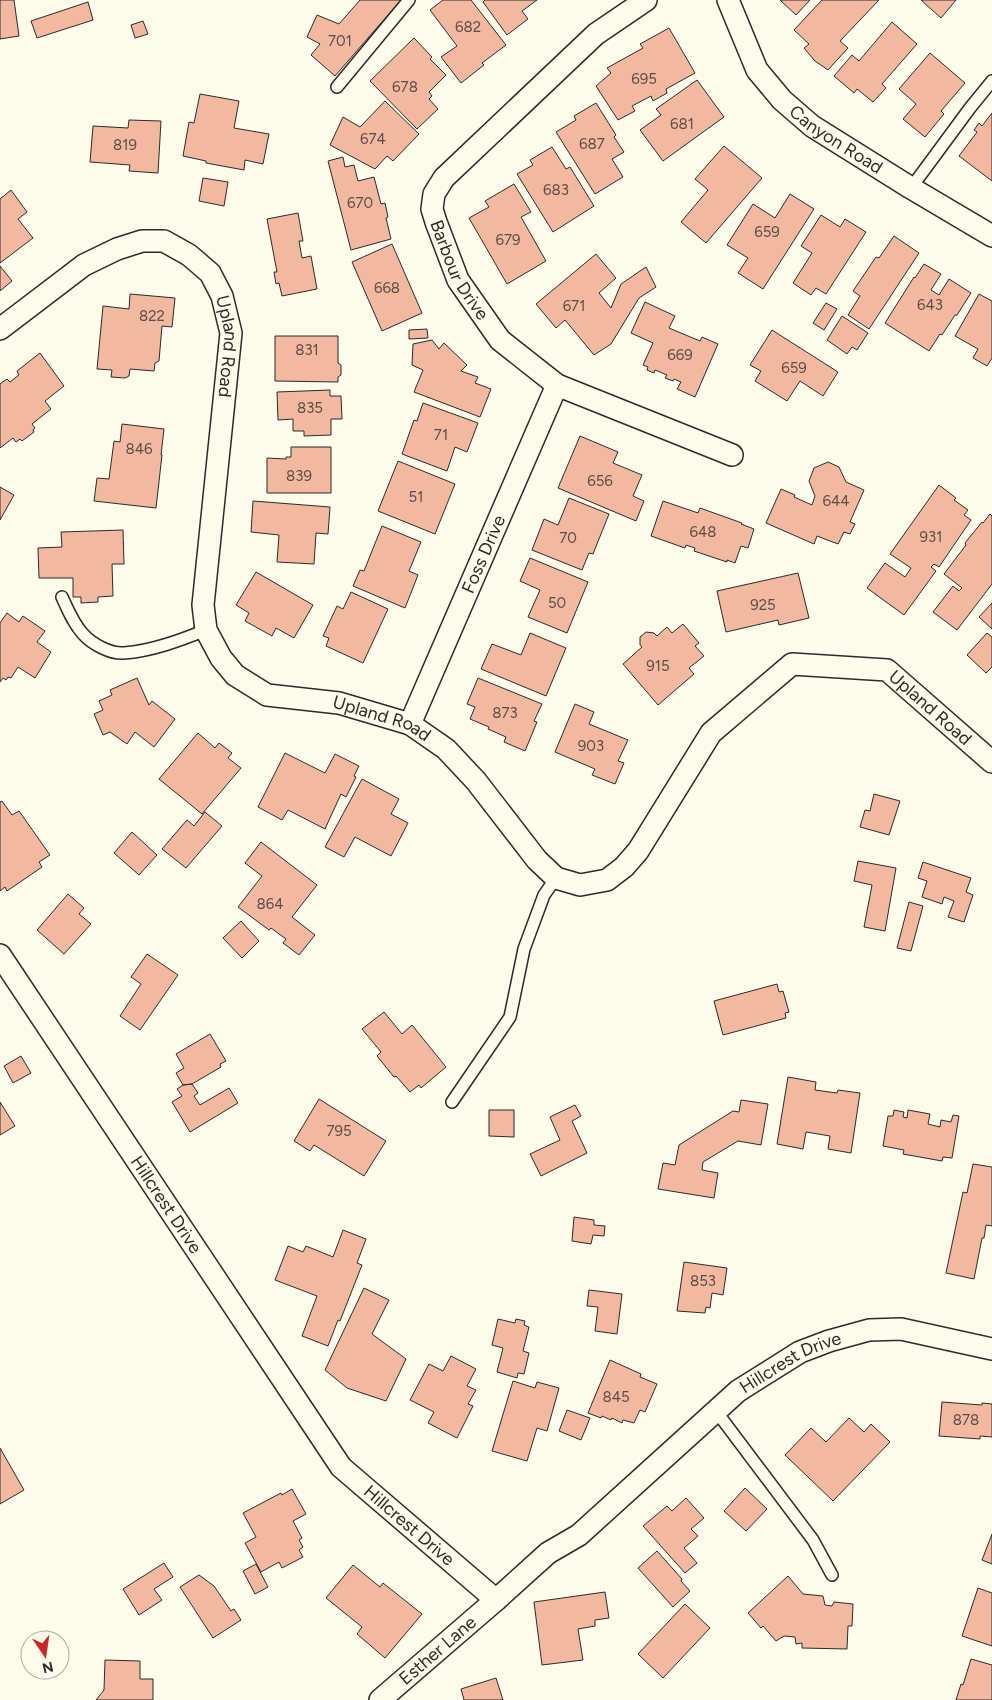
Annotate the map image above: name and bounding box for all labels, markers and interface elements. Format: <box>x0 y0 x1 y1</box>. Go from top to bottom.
house number: 682 <box>455 18 481 36</box>
house number: 701 <box>328 32 352 50</box>
house number: 695 <box>631 70 657 88</box>
house number: 678 <box>392 78 418 96</box>
street label: Canyon Road <box>785 100 887 179</box>
house number: 681 <box>670 115 694 133</box>
house number: 674 <box>360 130 386 148</box>
house number: 687 <box>579 135 605 153</box>
house number: 819 <box>113 136 137 154</box>
house number: 683 <box>543 181 569 199</box>
house number: 670 <box>347 194 373 212</box>
street label: Barbour Drive <box>425 217 494 324</box>
house number: 659 <box>754 223 780 241</box>
house number: 679 <box>495 231 521 249</box>
house number: 668 <box>374 279 400 297</box>
street label: Upland Road <box>211 293 242 398</box>
house number: 643 <box>917 296 943 314</box>
house number: 671 <box>563 297 585 315</box>
house number: 822 <box>139 307 165 325</box>
house number: 831 <box>295 341 319 359</box>
house number: 669 <box>667 346 693 364</box>
house number: 659 <box>781 359 807 377</box>
house number: 835 <box>297 399 323 417</box>
house number: 71 <box>434 426 448 444</box>
house number: 846 <box>125 440 153 458</box>
house number: 839 <box>286 467 312 485</box>
house number: 656 <box>587 472 613 490</box>
house number: 51 <box>409 488 423 506</box>
house number: 644 <box>822 492 850 510</box>
street label: Foss Drive <box>457 512 510 597</box>
house number: 648 <box>689 523 717 541</box>
house number: 931 <box>920 528 942 546</box>
house number: 70 <box>559 529 577 547</box>
house number: 50 <box>548 594 566 612</box>
house number: 925 <box>750 596 776 614</box>
house number: 915 <box>646 657 670 675</box>
street label: Upland Road <box>884 666 976 750</box>
street label: Upland Road <box>330 691 435 746</box>
house number: 873 <box>492 704 518 722</box>
house number: 903 <box>578 737 604 755</box>
house number: 864 <box>256 895 284 913</box>
house number: 795 <box>326 1122 352 1140</box>
street label: Hillcrest Drive <box>126 1152 207 1258</box>
house number: 853 <box>690 1272 716 1290</box>
street label: Hillcrest Drive <box>735 1327 844 1398</box>
house number: 845 <box>602 1388 630 1406</box>
house number: 878 <box>953 1411 979 1429</box>
street label: Hillcrest Drive <box>359 1480 459 1571</box>
street label: Esther Lane <box>395 1611 481 1690</box>
north arrow <box>20 1630 70 1680</box>
text: N <box>41 1658 55 1677</box>

